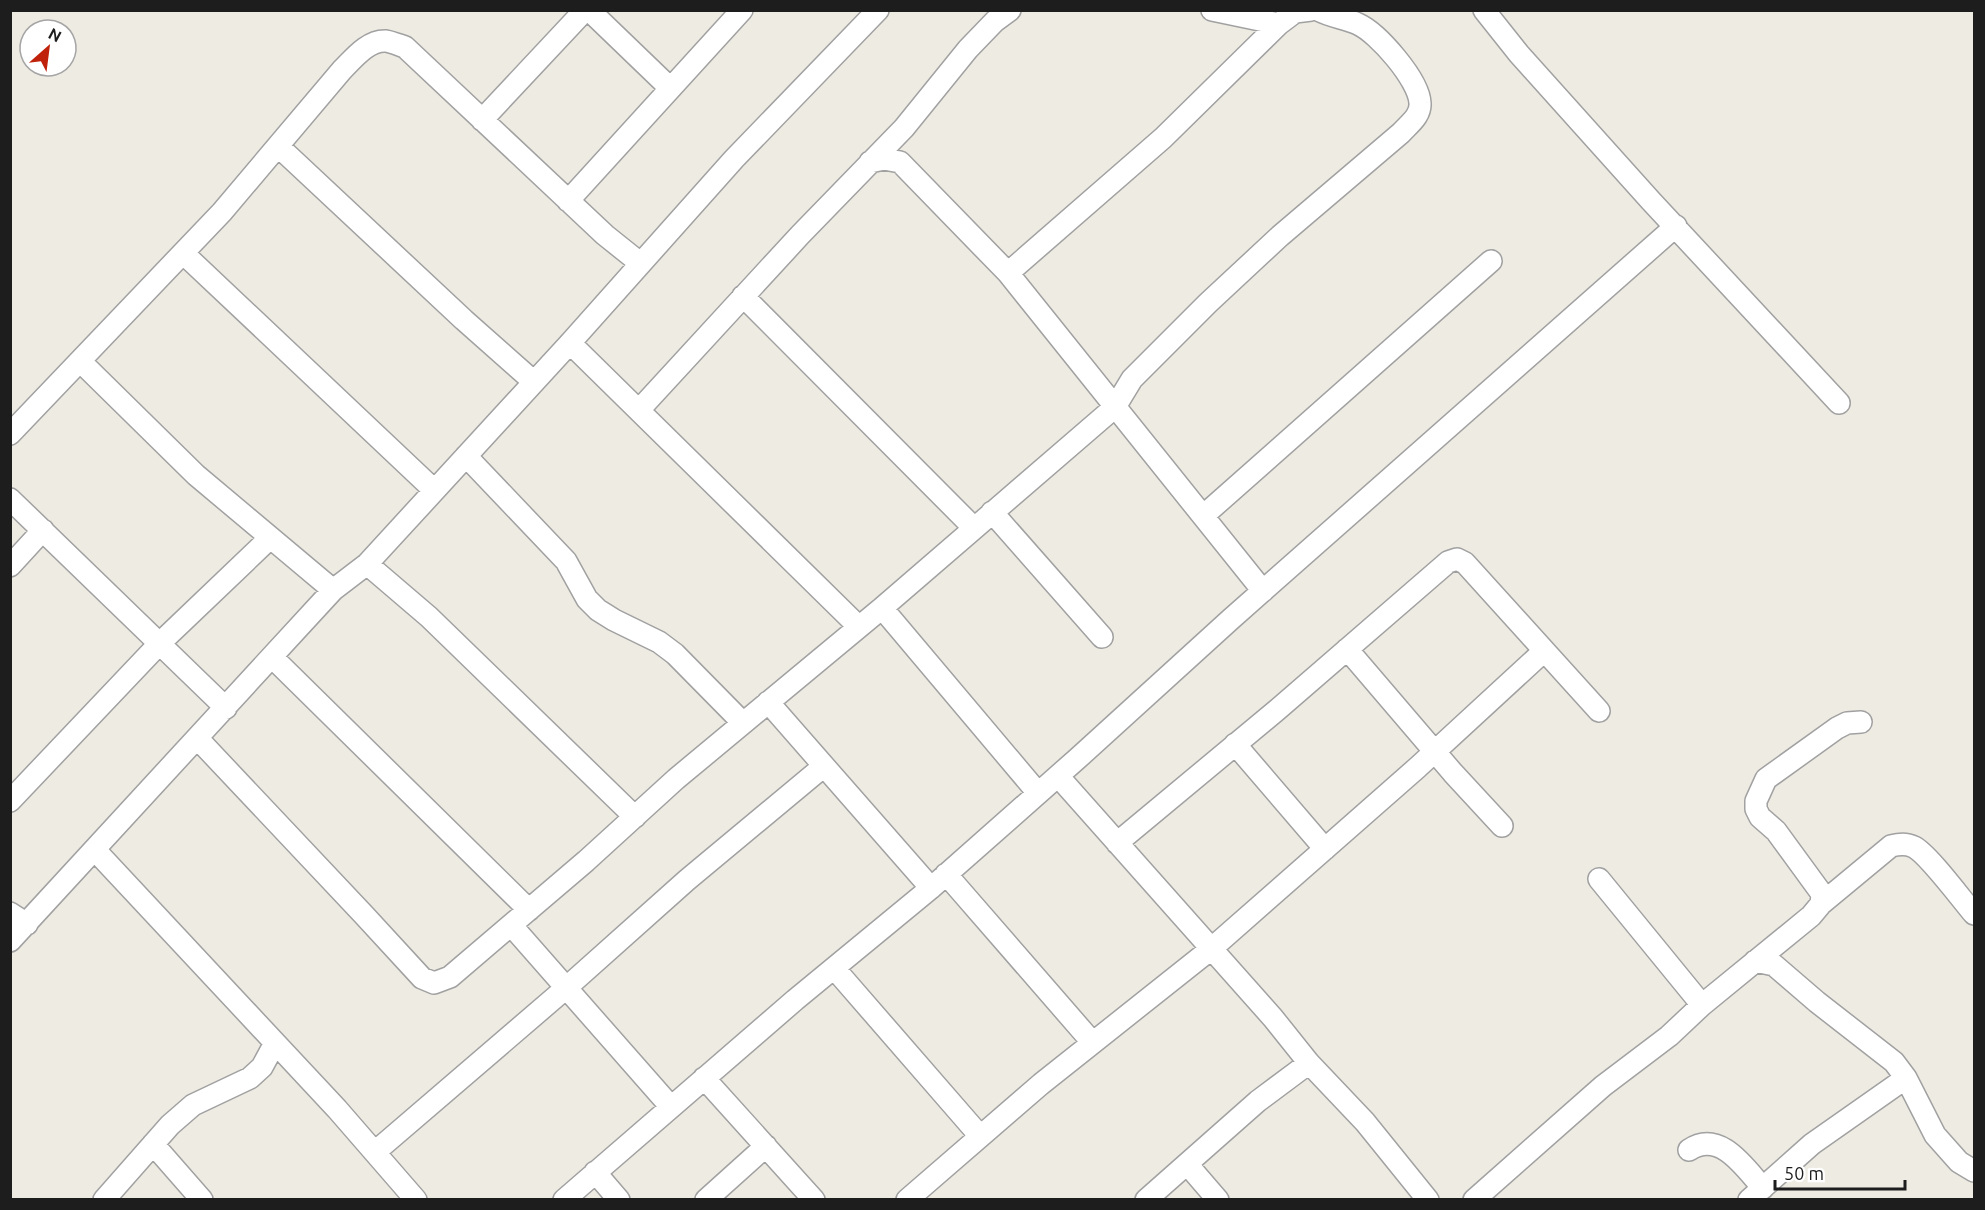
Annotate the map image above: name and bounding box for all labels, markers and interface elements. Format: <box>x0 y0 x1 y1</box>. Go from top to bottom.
north arrow <box>18 18 78 78</box>
text: N <box>46 24 65 46</box>
scale bar <box>1775 1153 1906 1191</box>
text: 50 m <box>1784 1163 1824 1183</box>

